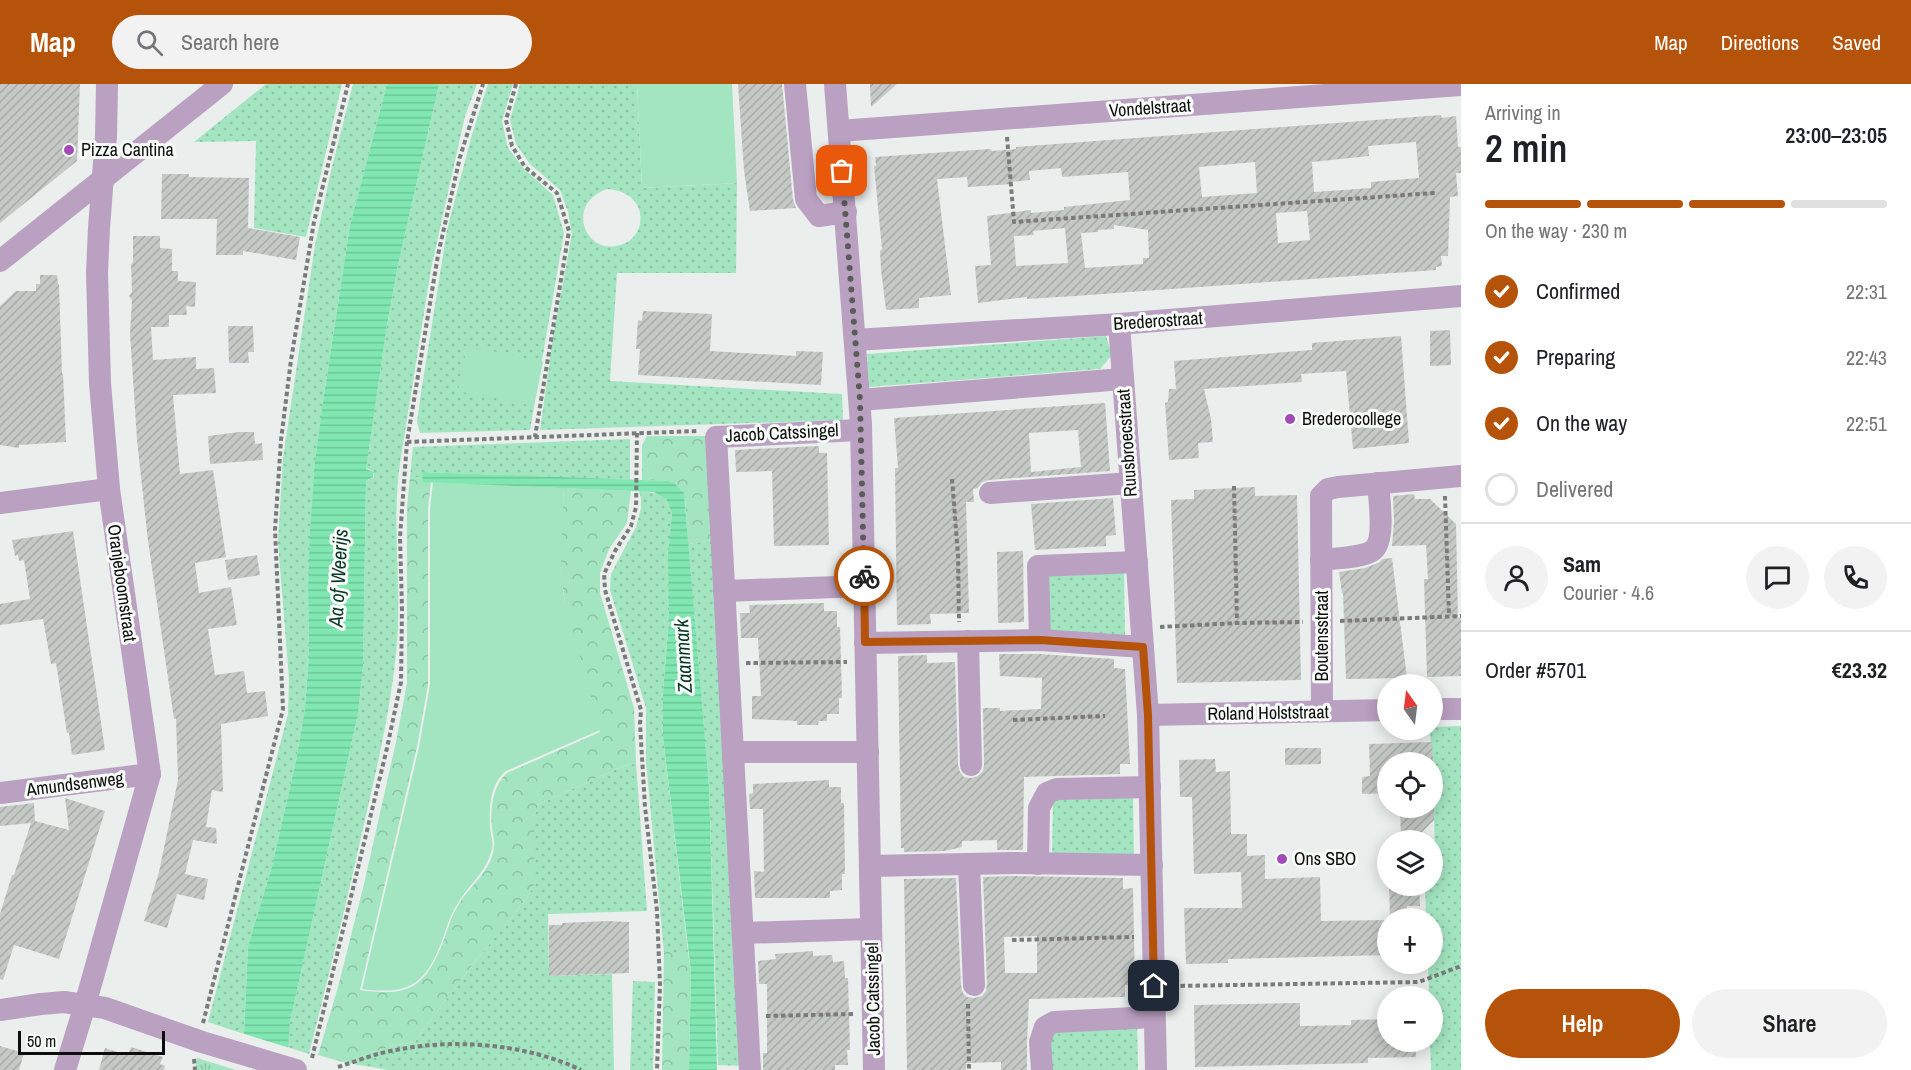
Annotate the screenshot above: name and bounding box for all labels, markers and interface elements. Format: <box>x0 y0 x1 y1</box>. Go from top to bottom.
search box <box>112 15 532 69</box>
text: Map <box>30 23 76 61</box>
icon: search <box>133 26 166 59</box>
text: Search here <box>181 27 279 57</box>
text: Map <box>1654 28 1688 57</box>
text: Directions <box>1721 28 1799 57</box>
text: Saved <box>1832 28 1881 57</box>
street label: Vondelstraat <box>1108 92 1192 123</box>
text: Arriving in <box>1485 99 1561 126</box>
text: 23:00–23:05 <box>1785 120 1887 150</box>
text: 2 min <box>1485 122 1567 174</box>
place label: Pizza Cantina <box>81 137 174 162</box>
marker: Pizza Cantina <box>62 143 76 157</box>
pin <box>816 145 867 196</box>
icon: bag <box>825 154 858 187</box>
text: On the way · 230 m <box>1485 217 1627 244</box>
icon: check <box>1485 275 1518 308</box>
text: Confirmed <box>1536 276 1620 306</box>
text: 22:31 <box>1846 278 1887 305</box>
street label: Brederostraat <box>1112 305 1203 336</box>
icon: check <box>1485 341 1518 374</box>
text: Preparing <box>1536 342 1615 372</box>
text: 22:43 <box>1846 344 1887 371</box>
street label: Ruusbroecstraat <box>1110 388 1143 498</box>
place label: Brederocollege <box>1302 406 1401 431</box>
icon: check <box>1485 407 1518 440</box>
text: On the way <box>1536 408 1627 438</box>
text: 22:51 <box>1846 410 1887 437</box>
marker: Brederocollege <box>1283 412 1297 426</box>
street label: Jacob Catssingel <box>725 417 839 448</box>
text: Delivered <box>1536 474 1613 504</box>
street label: Oranjeboomstraat <box>102 523 143 643</box>
water label: Aa of Weerijs <box>321 528 354 629</box>
courier <box>834 546 894 606</box>
button: person <box>1485 546 1548 609</box>
button: chat <box>1746 546 1809 609</box>
button: phone <box>1824 546 1887 609</box>
text: Sam <box>1563 549 1601 579</box>
icon: bike <box>848 560 881 593</box>
text: Courier · 4.6 <box>1563 579 1654 606</box>
street label: Boutensstraat <box>1309 590 1334 682</box>
water label: Zaanmark <box>667 618 698 695</box>
text: Order #5701 <box>1485 655 1586 685</box>
text: €23.32 <box>1832 655 1887 685</box>
north arrow <box>1377 674 1443 740</box>
map controls <box>1377 674 1443 1052</box>
street label: Roland Holststraat <box>1207 699 1329 726</box>
button: locate <box>1377 752 1443 818</box>
street label: Amundsenweg <box>24 765 126 802</box>
button: layers <box>1377 830 1443 896</box>
place label: Ons SBO <box>1294 846 1356 871</box>
marker: Ons SBO <box>1275 852 1289 866</box>
button: + <box>1377 908 1443 974</box>
street label: Jacob Catssingel <box>859 942 886 1056</box>
pin <box>1128 960 1179 1011</box>
icon: home <box>1137 969 1170 1002</box>
button: − <box>1377 986 1443 1052</box>
button: Help <box>1485 989 1680 1058</box>
button: Share <box>1692 989 1887 1058</box>
scale bar <box>18 1028 165 1056</box>
text: 50 m <box>27 1030 56 1052</box>

